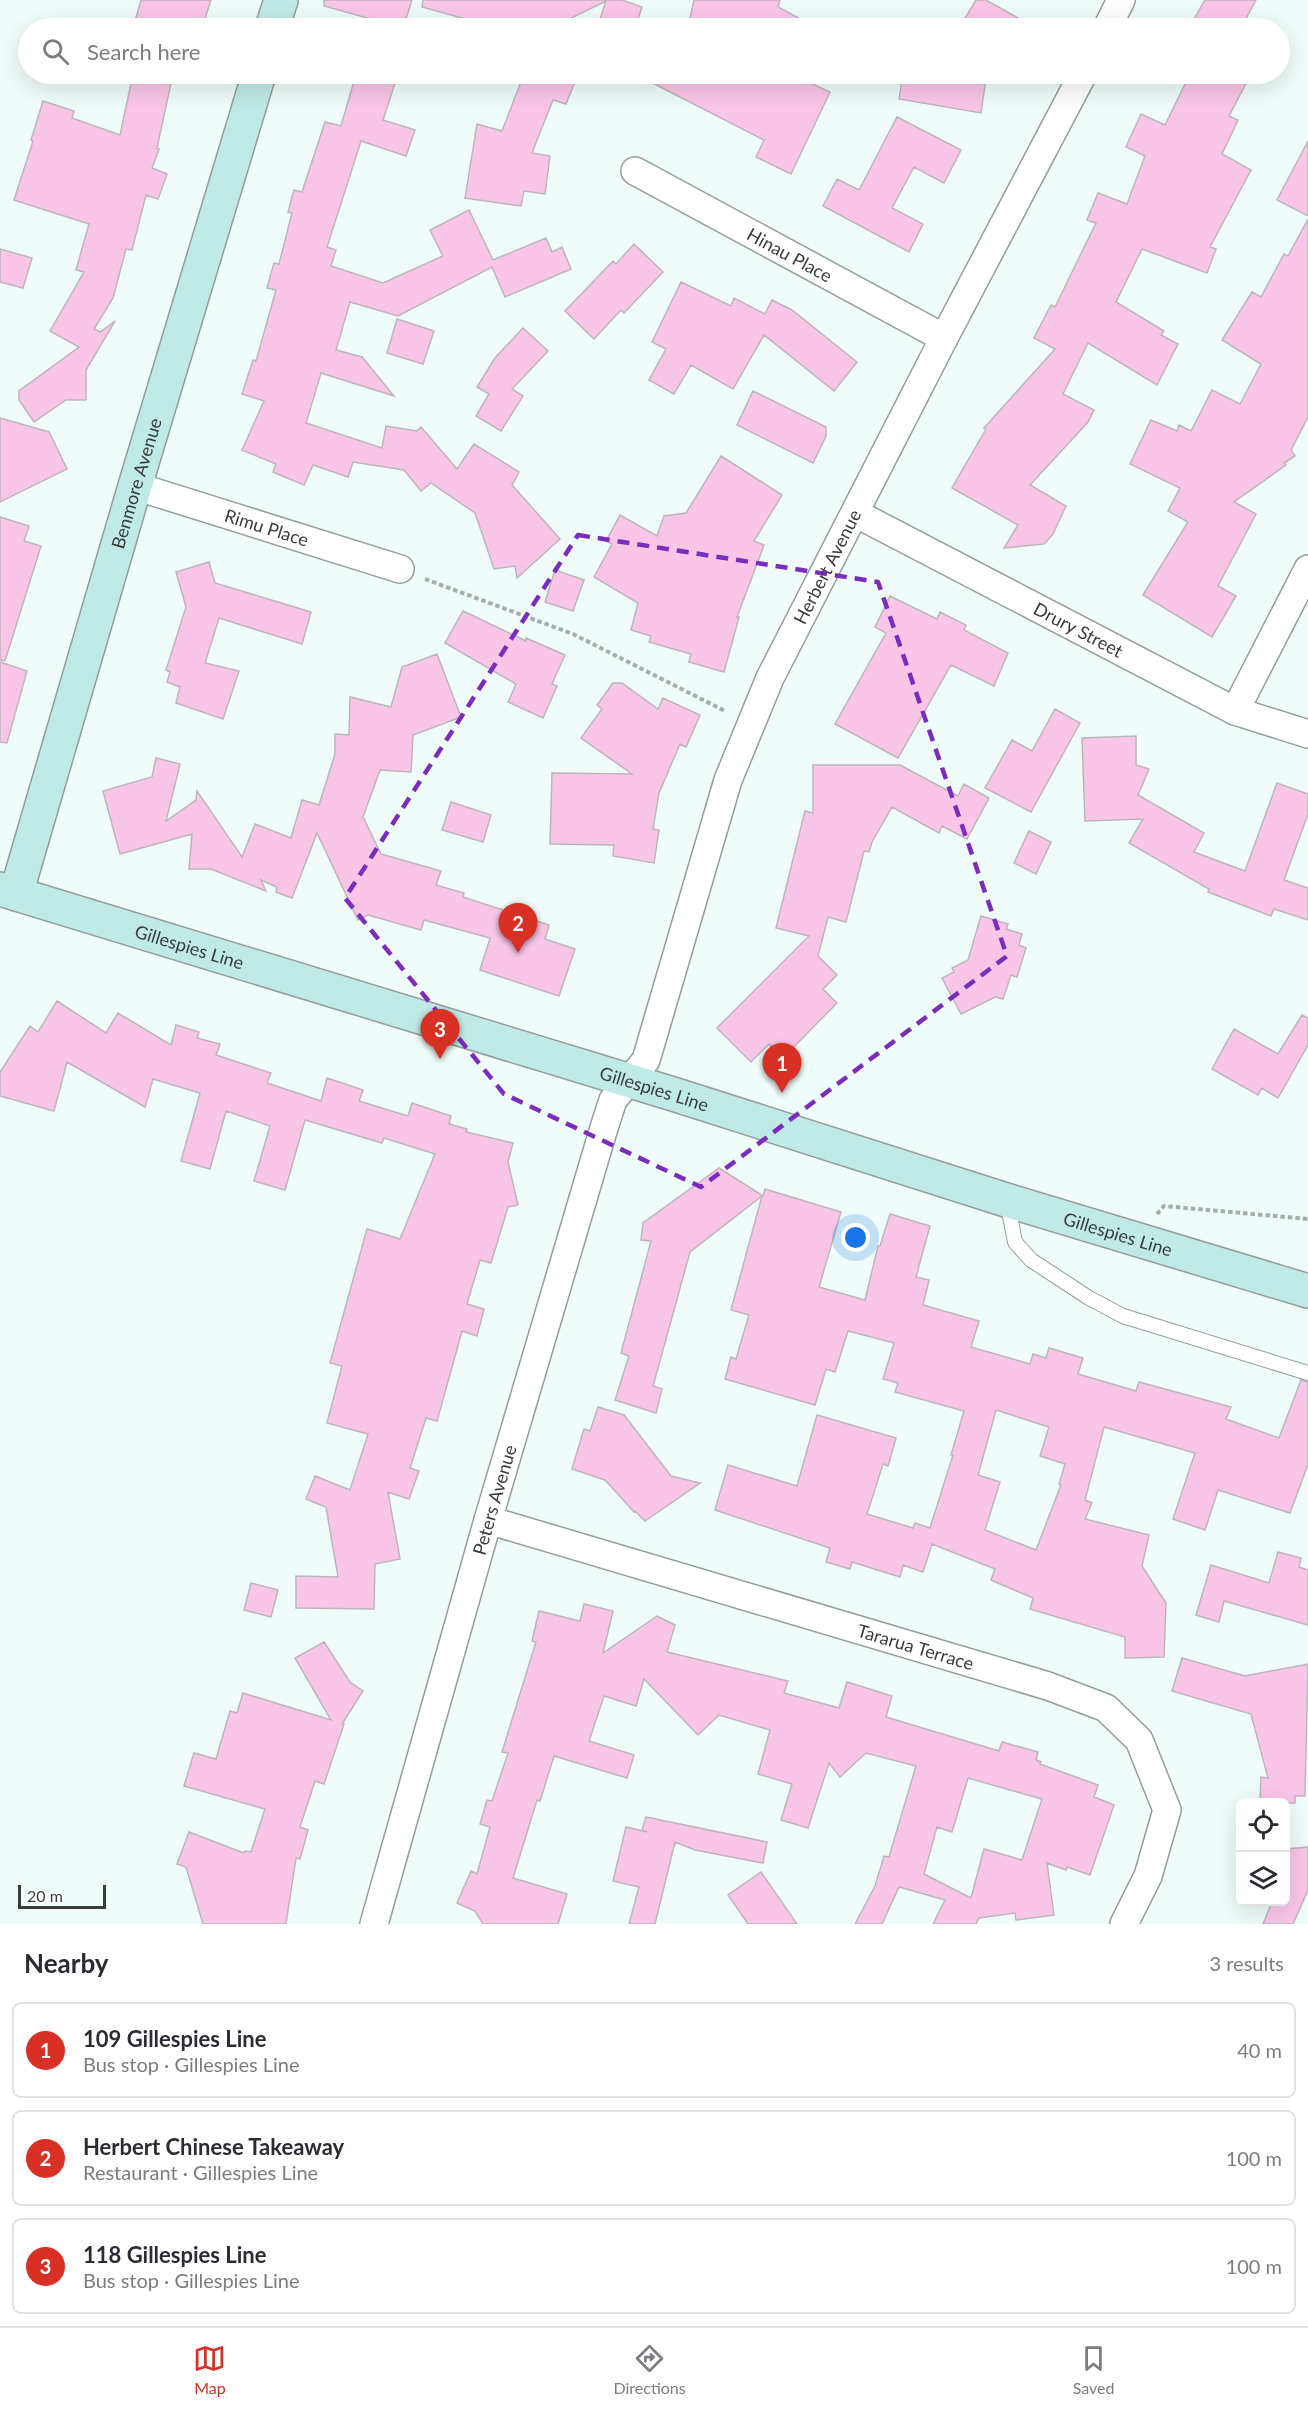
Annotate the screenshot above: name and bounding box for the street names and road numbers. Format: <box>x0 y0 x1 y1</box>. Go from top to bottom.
street label: Hinau Place <box>743 223 836 287</box>
street label: Benmore Avenue <box>106 415 166 551</box>
street label: Rimu Place <box>222 504 311 551</box>
street label: Herbert Avenue <box>789 506 865 628</box>
street label: Drury Street <box>1030 597 1127 662</box>
street label: Gillespies Line <box>132 920 247 974</box>
street label: Gillespies Line <box>597 1061 711 1116</box>
street label: Gillespies Line <box>1061 1207 1175 1261</box>
street label: Peters Avenue <box>468 1442 521 1557</box>
street label: Tararua Terrace <box>855 1619 976 1674</box>

